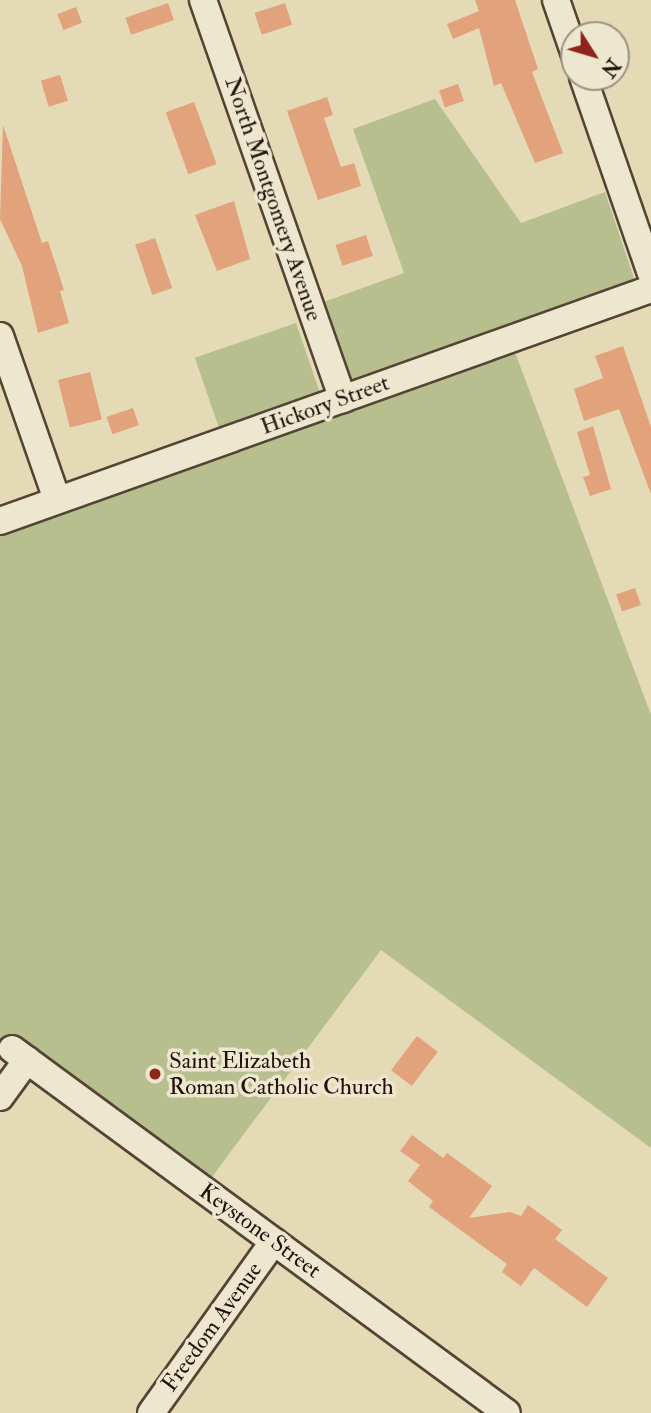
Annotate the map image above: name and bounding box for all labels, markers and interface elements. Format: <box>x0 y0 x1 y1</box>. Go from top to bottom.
north arrow <box>560 21 630 91</box>
text: N <box>595 53 625 81</box>
street label: North Montgomery Avenue <box>218 73 328 325</box>
street label: Hickory Street <box>257 369 393 441</box>
place label: Saint Elizabeth Roman Catholic Church <box>169 1047 393 1101</box>
marker: Saint Elizabeth Roman Catholic Church <box>147 1066 163 1082</box>
street label: Keystone Street <box>194 1178 326 1284</box>
street label: Freedom Avenue <box>156 1257 268 1397</box>

